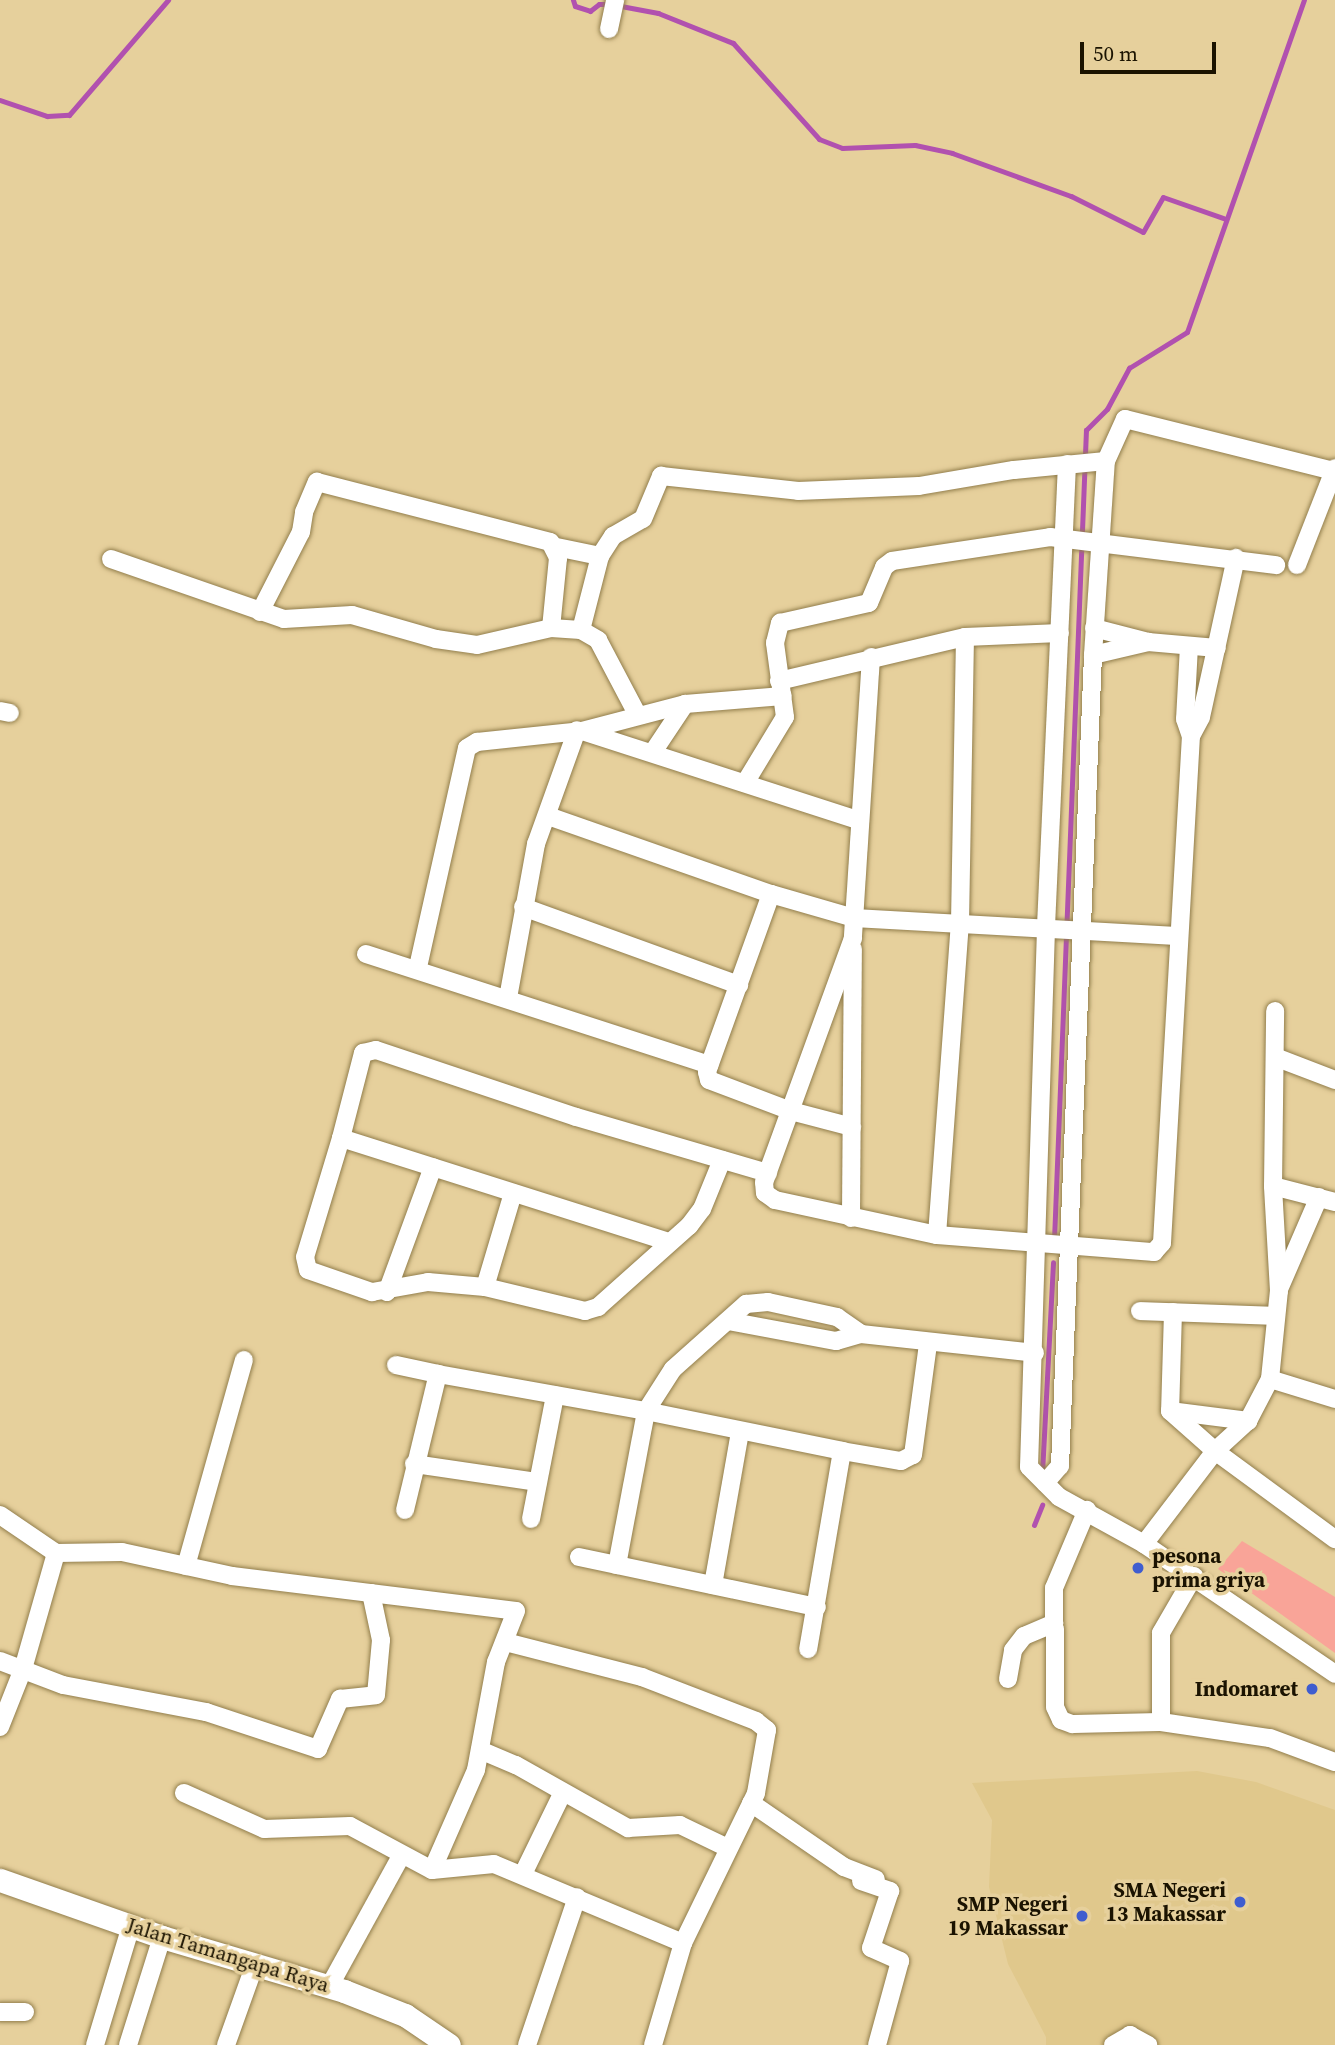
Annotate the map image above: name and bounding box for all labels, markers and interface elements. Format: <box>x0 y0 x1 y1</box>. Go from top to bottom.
scale bar <box>1083 28 1220 72</box>
text: 50 m <box>1093 39 1138 68</box>
place label: pesona prima griya <box>1152 1543 1265 1593</box>
marker: pesona prima griya <box>1130 1560 1146 1576</box>
place label: Indomaret <box>1195 1676 1298 1702</box>
marker: Indomaret <box>1304 1681 1320 1697</box>
place label: SMA Negeri 13 Makassar <box>1106 1877 1226 1927</box>
place label: SMP Negeri 19 Makassar <box>948 1891 1068 1941</box>
marker: SMA Negeri 13 Makassar <box>1232 1894 1248 1910</box>
marker: SMP Negeri 19 Makassar <box>1074 1908 1090 1924</box>
street label: Jalan Tamangapa Raya <box>124 1912 332 1998</box>

